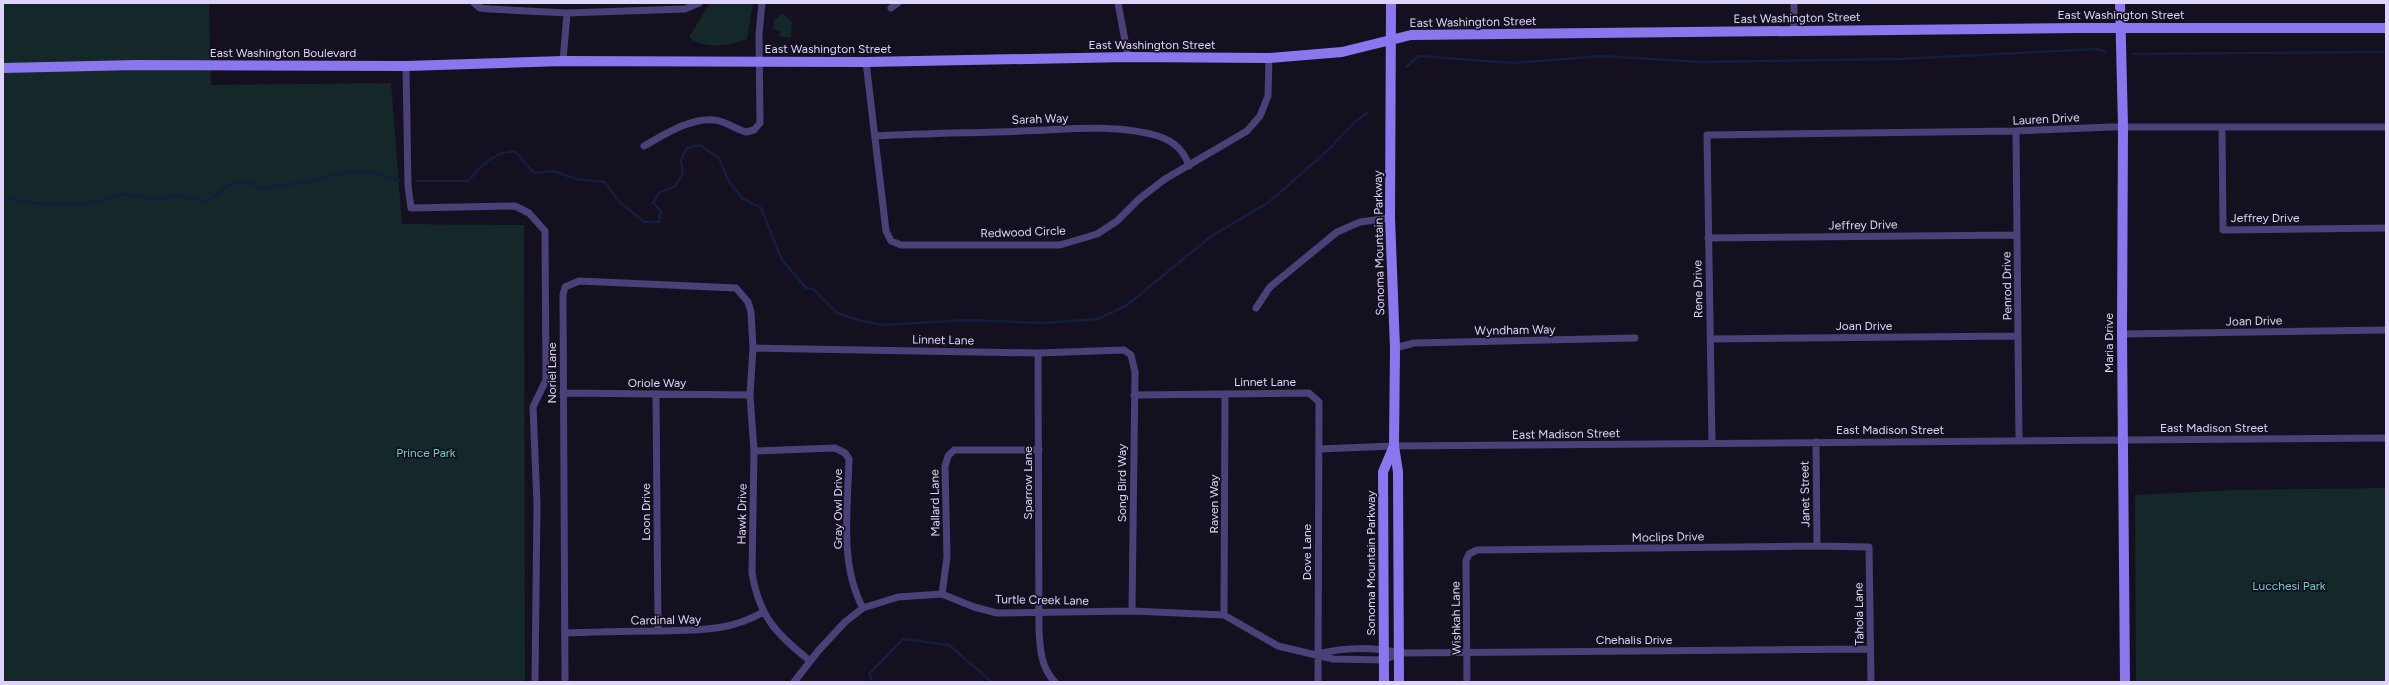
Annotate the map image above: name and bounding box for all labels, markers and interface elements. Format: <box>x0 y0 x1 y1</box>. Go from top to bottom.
street label: East Washington Street <box>2057 8 2185 22</box>
street label: East Washington Street <box>1733 10 1861 26</box>
street label: East Washington Street <box>1409 14 1537 30</box>
street label: East Washington Street <box>1088 38 1216 52</box>
street label: East Washington Street <box>764 42 892 56</box>
street label: East Washington Boulevard <box>210 46 356 60</box>
street label: Lauren Drive <box>2012 110 2080 128</box>
street label: Sarah Way <box>1011 111 1069 127</box>
street label: Sonoma Mountain Parkway <box>1371 170 1387 316</box>
street label: Jeffrey Drive <box>2230 211 2300 225</box>
street label: Jeffrey Drive <box>1828 217 1898 233</box>
street label: Redwood Circle <box>980 223 1066 240</box>
street label: Penrod Drive <box>1999 251 2015 321</box>
street label: Rene Drive <box>1690 259 1706 318</box>
street label: Maria Drive <box>2102 313 2116 373</box>
street label: Joan Drive <box>2226 313 2283 328</box>
street label: Joan Drive <box>1836 319 1893 333</box>
street label: Wyndham Way <box>1474 322 1556 338</box>
street label: Linnet Lane <box>912 332 975 348</box>
street label: Noriel Lane <box>545 342 559 403</box>
street label: Linnet Lane <box>1234 375 1296 389</box>
street label: Oriole Way <box>628 376 687 390</box>
street label: East Madison Street <box>2160 421 2269 435</box>
street label: East Madison Street <box>1836 423 1945 437</box>
street label: East Madison Street <box>1512 426 1621 442</box>
street label: Song Bird Way <box>1115 443 1129 522</box>
park label: Prince Park <box>396 446 456 460</box>
street label: Sparrow Lane <box>1021 446 1035 520</box>
street label: Janet Street <box>1797 460 1813 527</box>
street label: Gray Owl Drive <box>831 468 845 549</box>
street label: Mallard Lane <box>927 469 943 537</box>
street label: Raven Way <box>1207 474 1221 534</box>
street label: Loon Drive <box>639 483 653 541</box>
street label: Hawk Drive <box>734 483 750 545</box>
street label: Sonoma Mountain Parkway <box>1364 490 1378 636</box>
street label: Dove Lane <box>1300 523 1314 580</box>
street label: Moclips Drive <box>1632 529 1705 545</box>
park label: Lucchesi Park <box>2252 579 2326 593</box>
street label: Wishkah Lane <box>1448 581 1464 655</box>
street label: Tahola Lane <box>1851 582 1867 646</box>
street label: Turtle Creek Lane <box>995 592 1089 608</box>
street label: Cardinal Way <box>631 612 702 628</box>
street label: Chehalis Drive <box>1596 633 1673 647</box>

